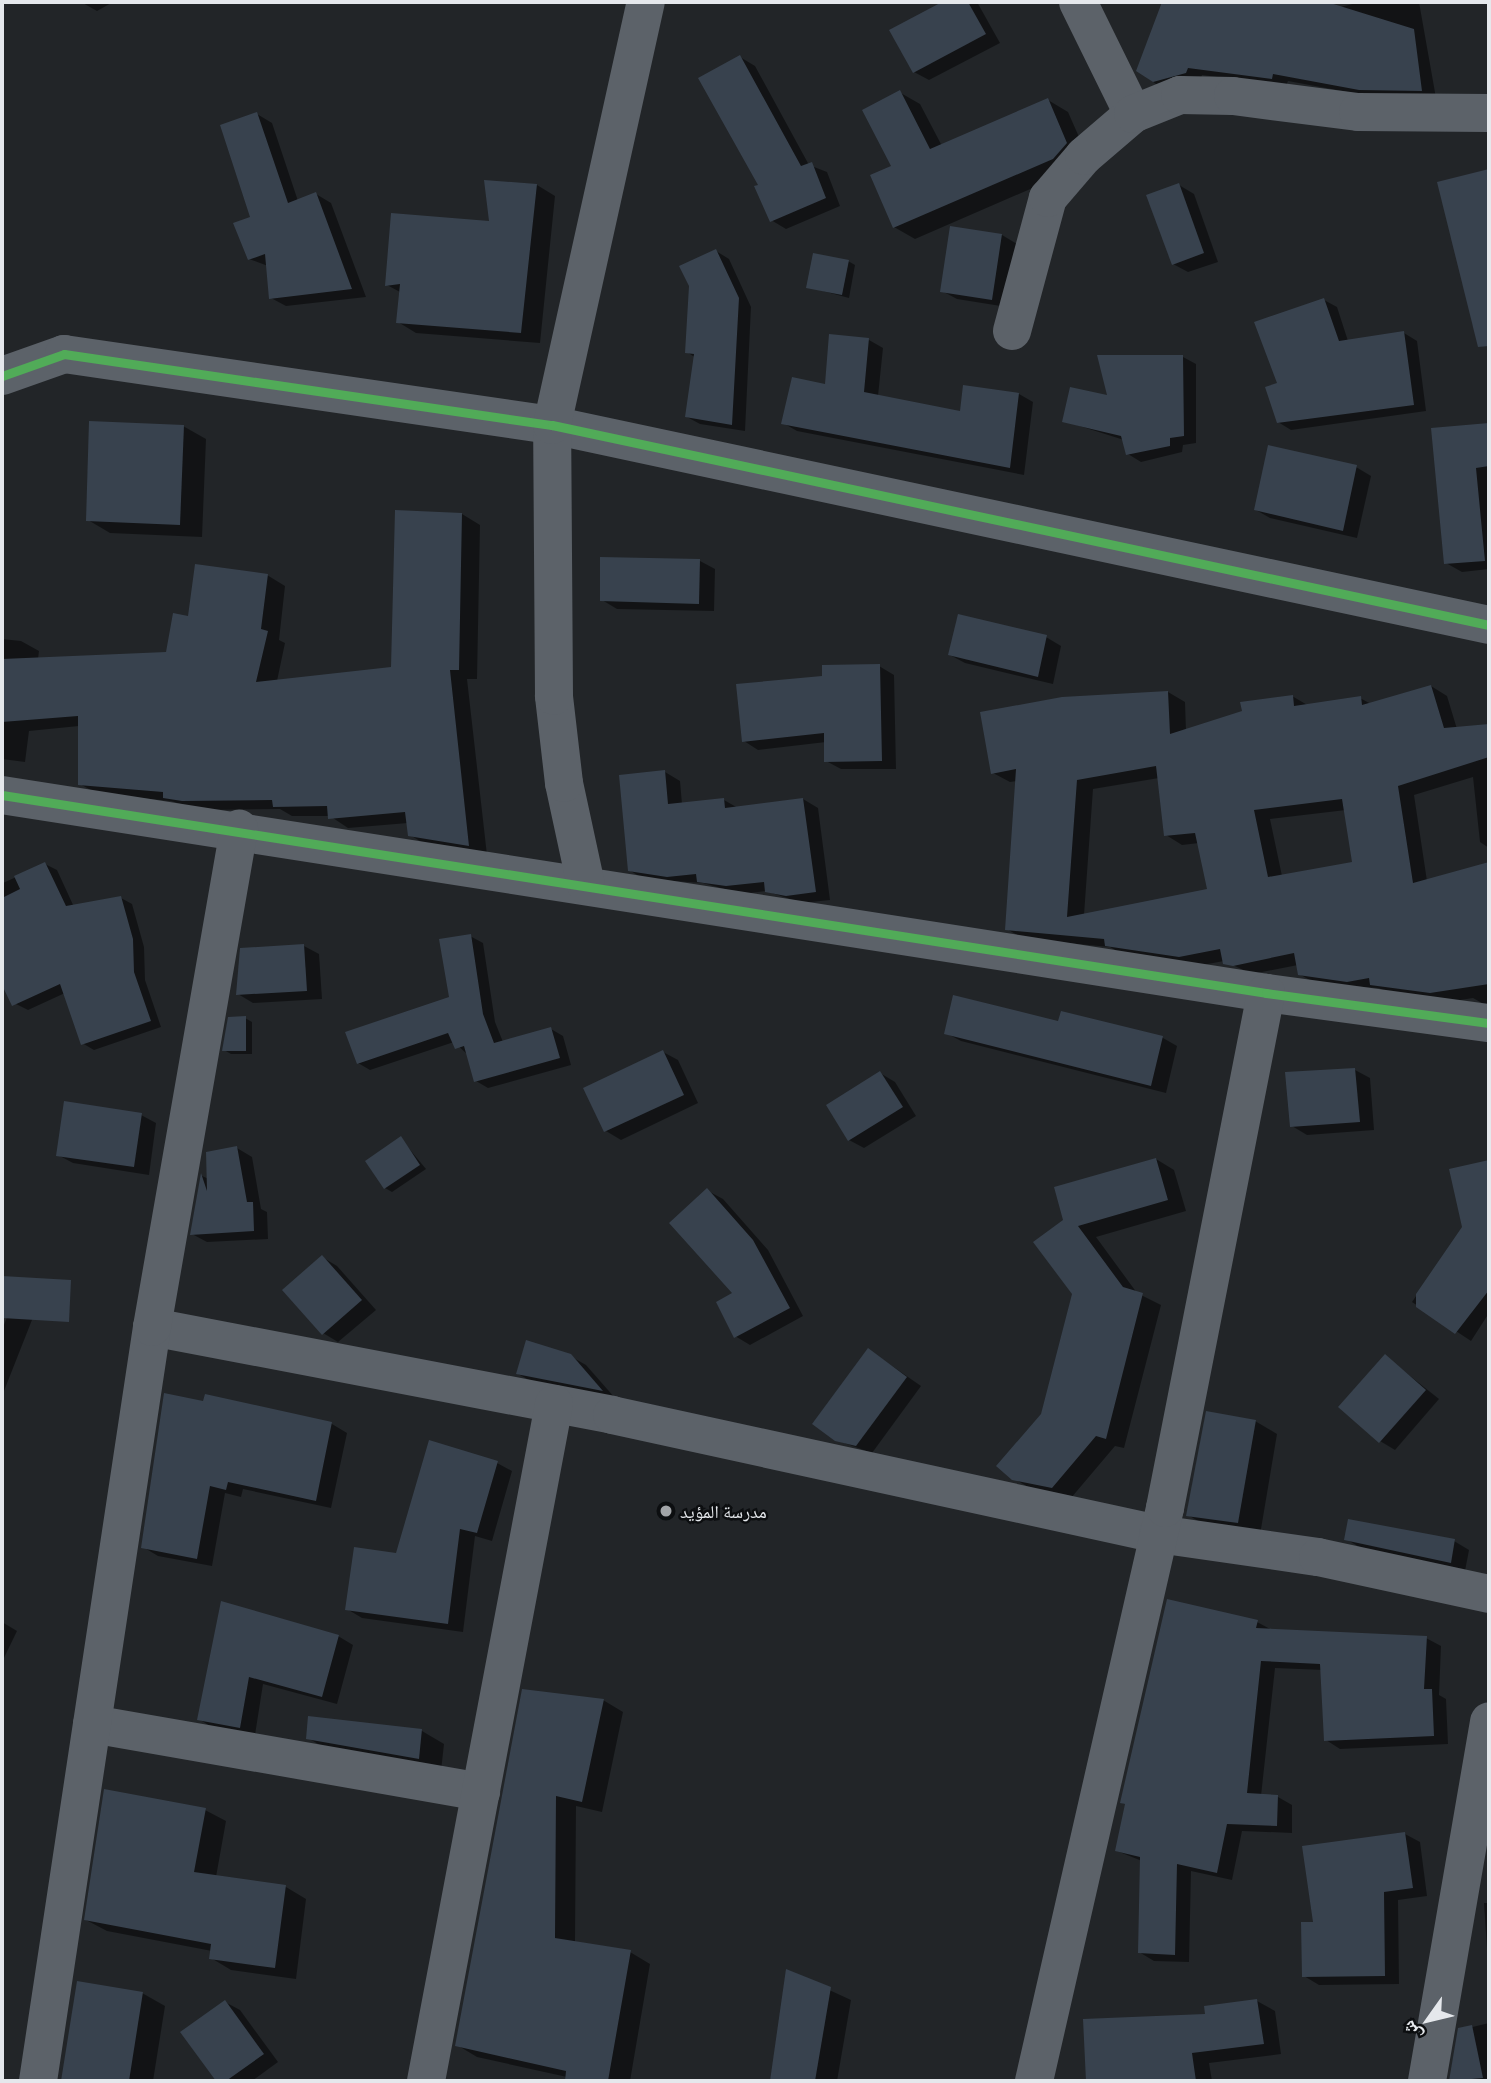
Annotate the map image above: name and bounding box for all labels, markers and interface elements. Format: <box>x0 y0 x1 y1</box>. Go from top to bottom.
place label: مدرسة المؤيد <box>680 1500 767 1522</box>
marker: مدرسة المؤيد <box>658 1503 674 1519</box>
north arrow <box>1393 1985 1463 2055</box>
text: ش <box>1394 2016 1427 2047</box>

